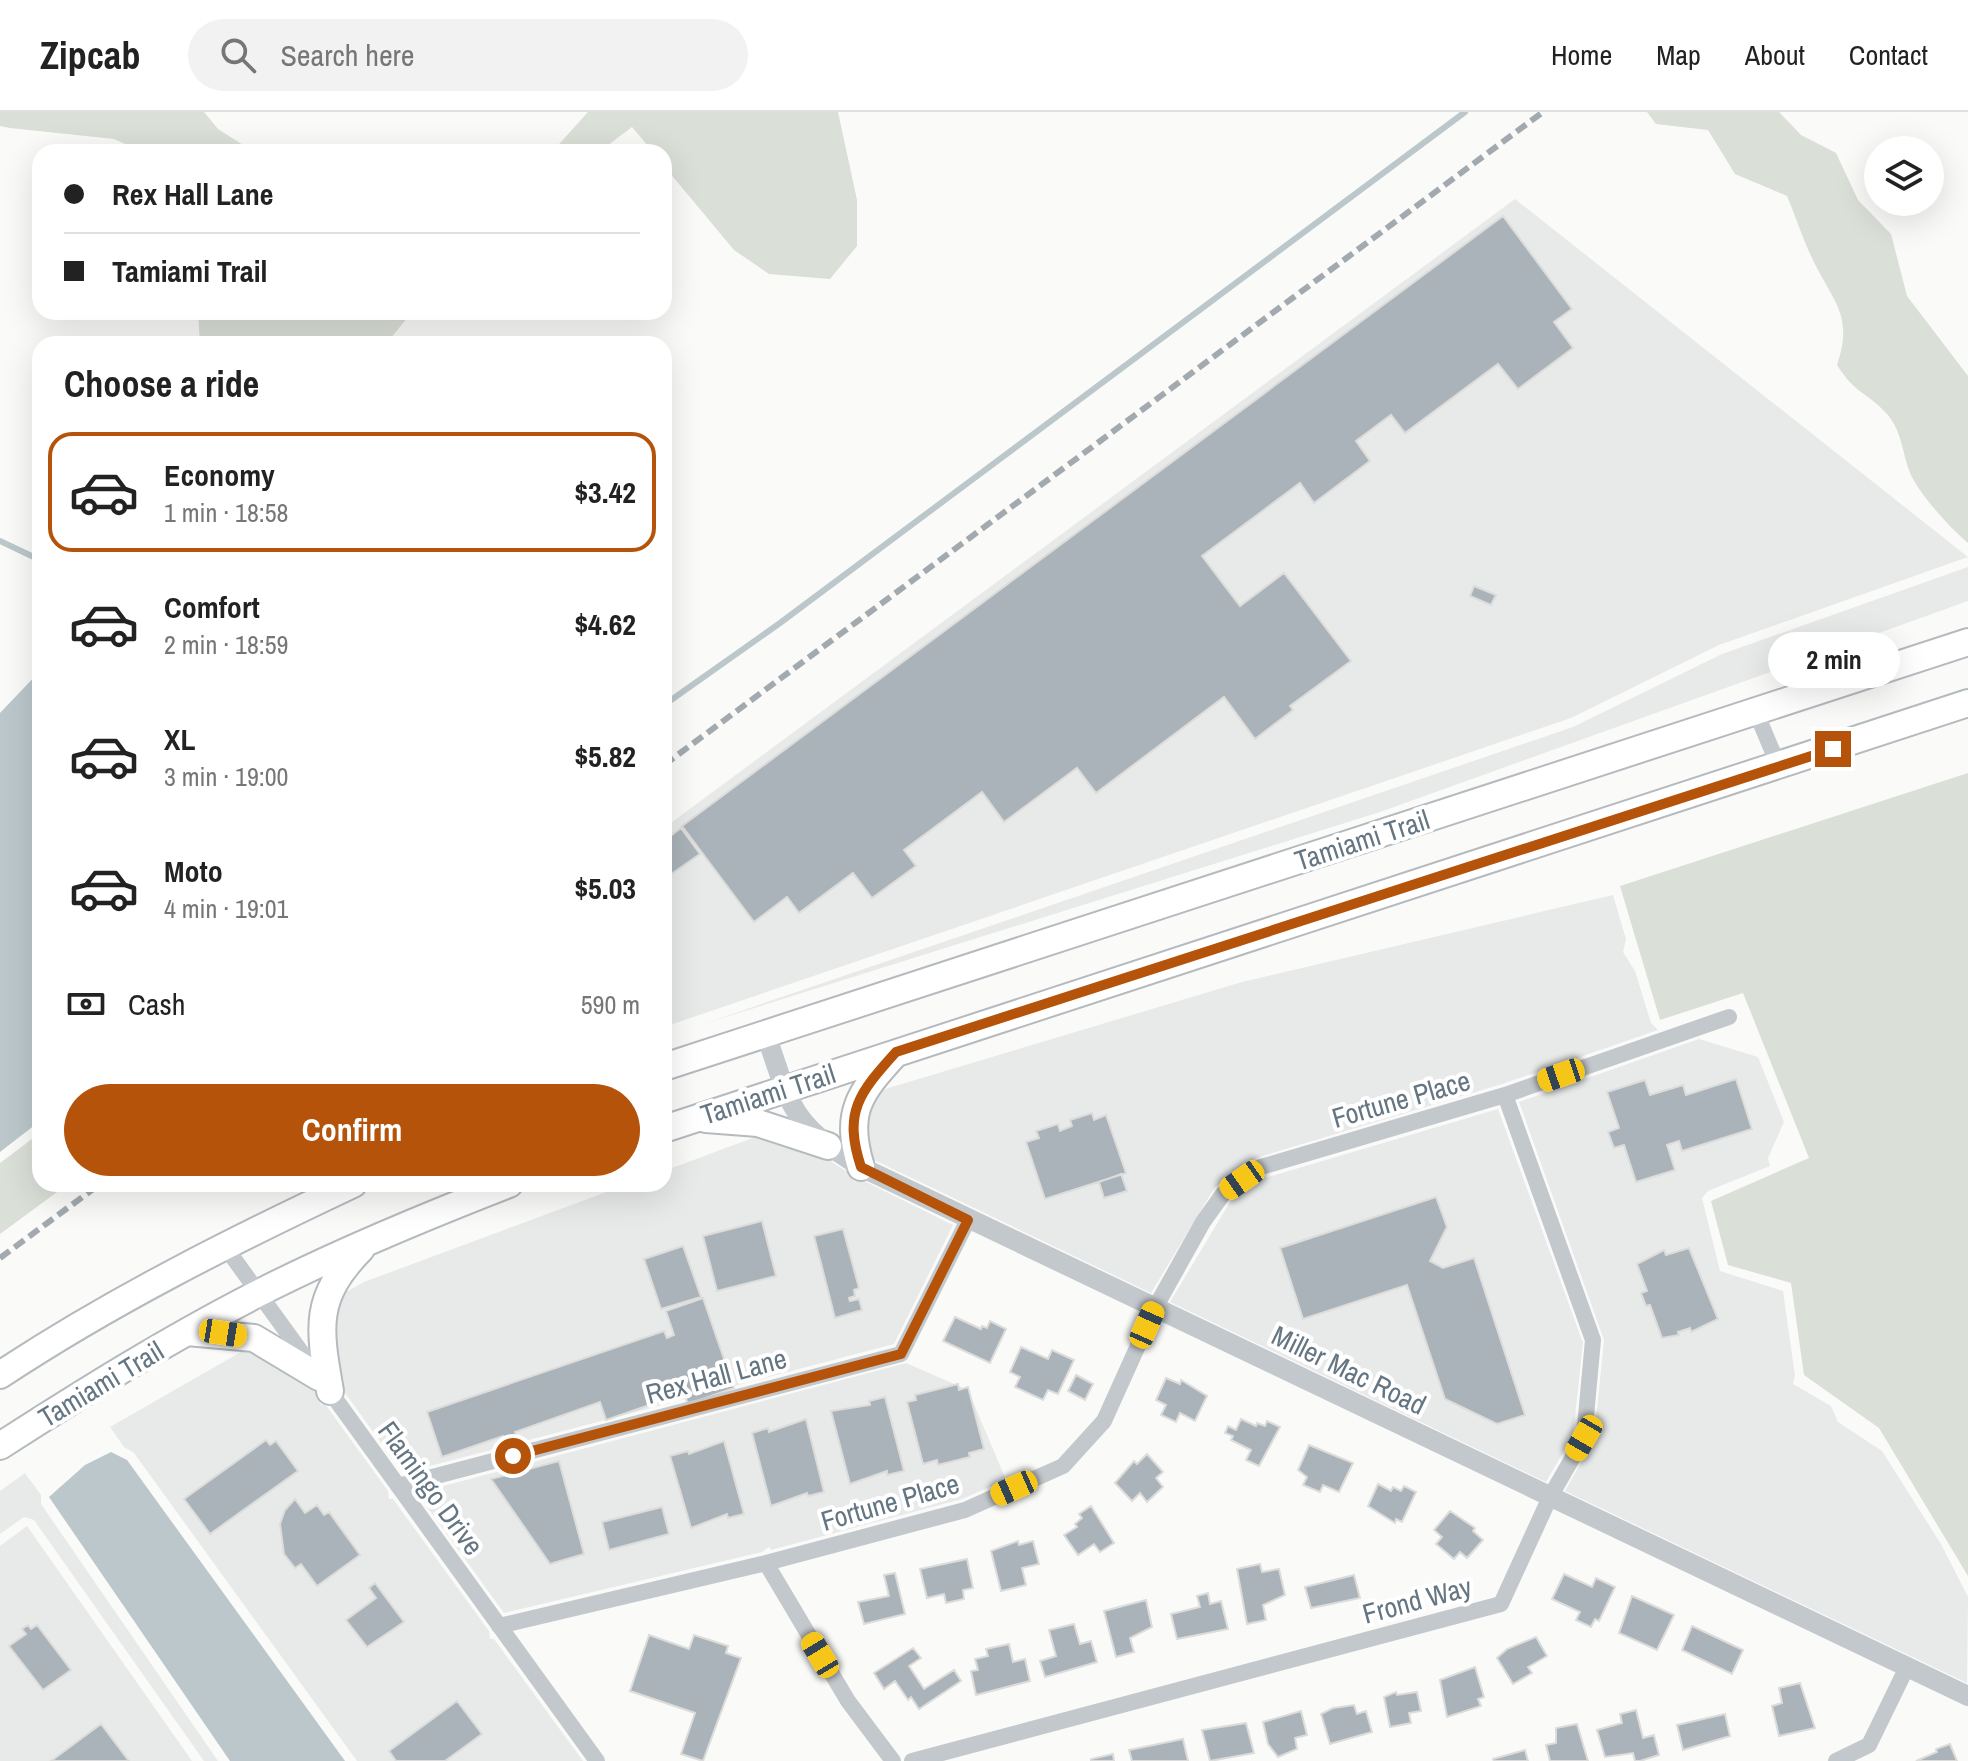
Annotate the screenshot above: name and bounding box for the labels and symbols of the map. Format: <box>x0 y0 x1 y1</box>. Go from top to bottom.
callout: 2 min <box>1767 633 1899 689</box>
route end <box>1815 731 1851 767</box>
street label: Tamiami Trail <box>1290 800 1434 880</box>
street label: Tamiami Trail <box>696 1054 840 1134</box>
car <box>1534 1056 1588 1094</box>
street label: Fortune Place <box>1328 1061 1474 1137</box>
car <box>1215 1156 1269 1204</box>
car <box>1126 1298 1168 1352</box>
street label: Miller Mac Road <box>1266 1316 1432 1424</box>
car <box>197 1317 249 1349</box>
street label: Tamiami Trail <box>31 1332 171 1436</box>
street label: Rex Hall Lane <box>641 1339 791 1413</box>
car <box>1562 1411 1606 1465</box>
street label: Flamingo Drive <box>370 1413 492 1563</box>
route start <box>495 1438 531 1474</box>
street label: Fortune Place <box>817 1464 963 1540</box>
car <box>987 1467 1041 1509</box>
street label: Frond Way <box>1358 1567 1476 1633</box>
car <box>797 1628 843 1682</box>

